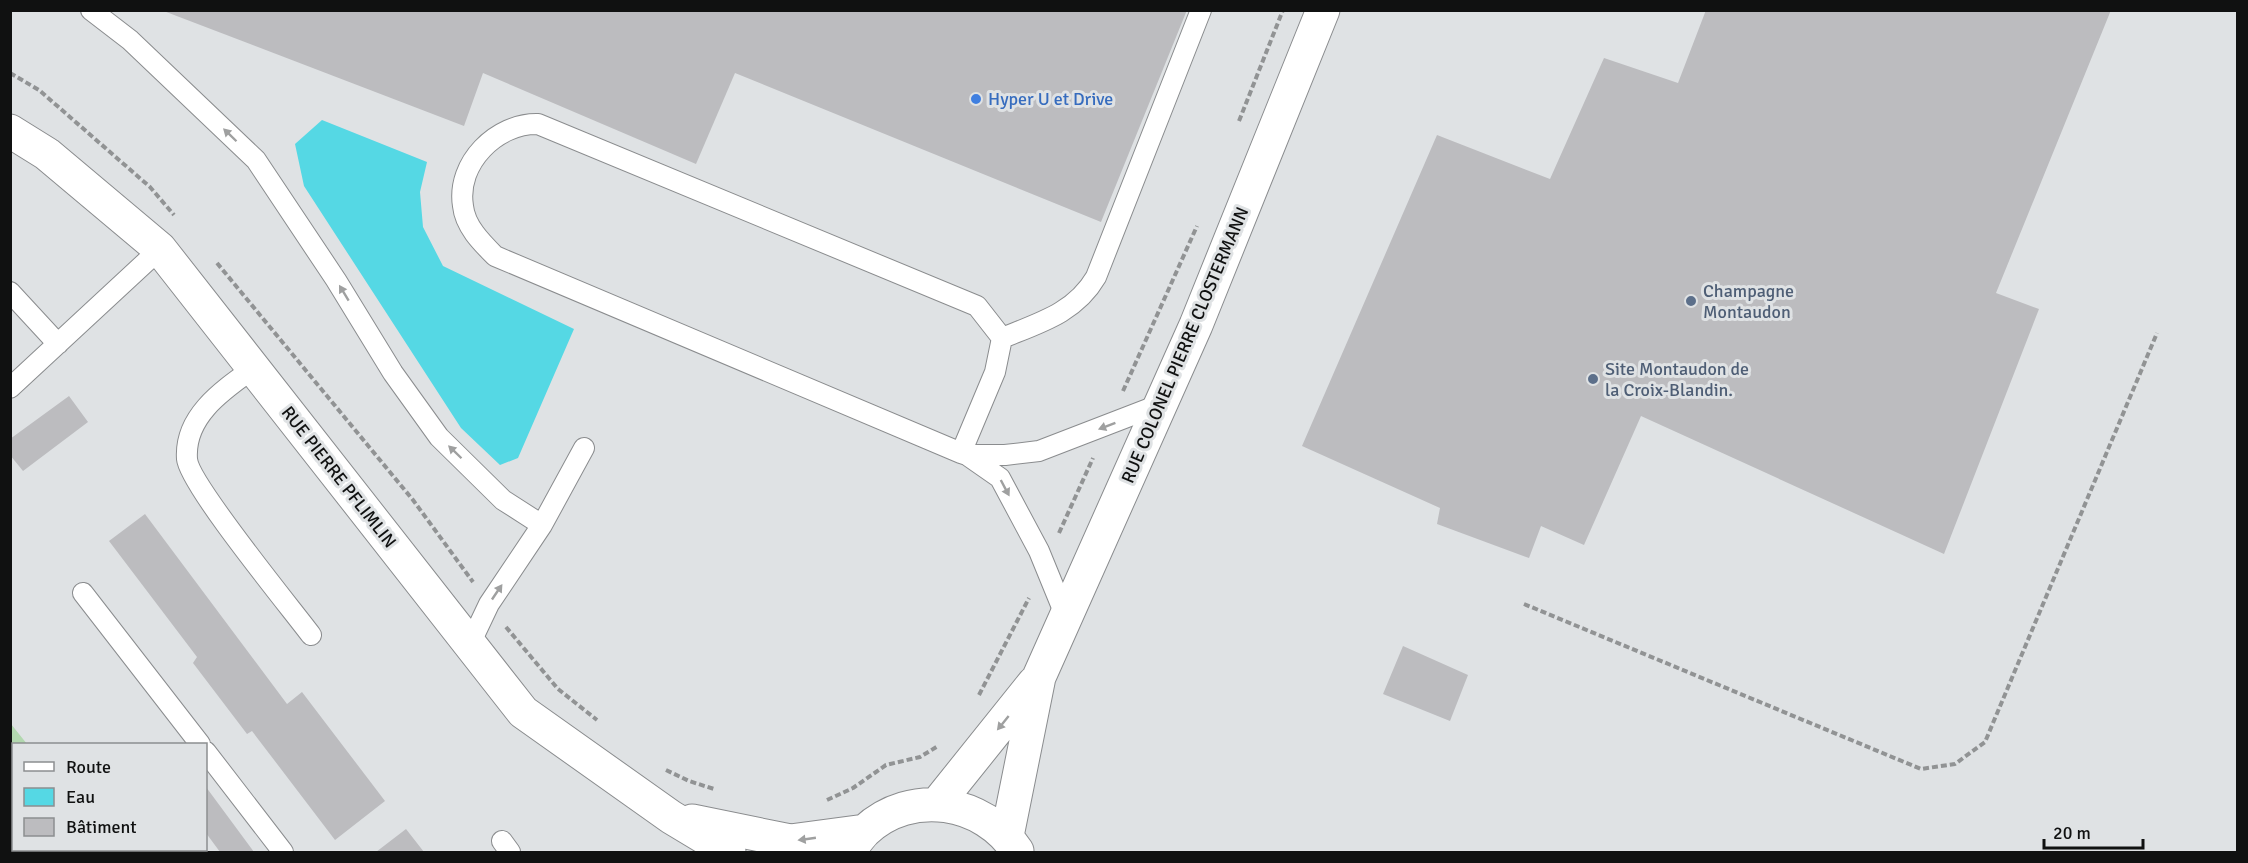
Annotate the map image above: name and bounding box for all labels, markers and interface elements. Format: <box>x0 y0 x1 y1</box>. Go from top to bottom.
place label: Hyper U et Drive <box>988 88 1113 110</box>
marker: Hyper U et Drive <box>969 92 983 106</box>
one-way arrow <box>223 128 238 142</box>
street label: RUE COLONEL PIERRE CLOSTERMANN <box>1117 203 1253 487</box>
place label: Champagne Montaudon <box>1703 280 1794 323</box>
one-way arrow <box>338 285 349 301</box>
marker: Champagne Montaudon <box>1684 294 1698 308</box>
place label: Site Montaudon de la Croix-Blandin. <box>1605 358 1749 401</box>
marker: Site Montaudon de la Croix-Blandin. <box>1586 372 1600 386</box>
street label: RUE PIERRE PFLIMLIN <box>277 402 401 552</box>
one-way arrow <box>1097 421 1115 431</box>
one-way arrow <box>448 446 462 460</box>
one-way arrow <box>1000 479 1010 496</box>
one-way arrow <box>491 585 503 601</box>
one-way arrow <box>996 715 1009 731</box>
legend <box>12 743 207 851</box>
text: Route <box>66 756 111 778</box>
text: Eau <box>66 786 95 808</box>
scale bar <box>2044 812 2143 850</box>
text: Bâtiment <box>66 816 137 838</box>
text: 20 m <box>2053 822 2091 844</box>
one-way arrow <box>797 834 816 843</box>

